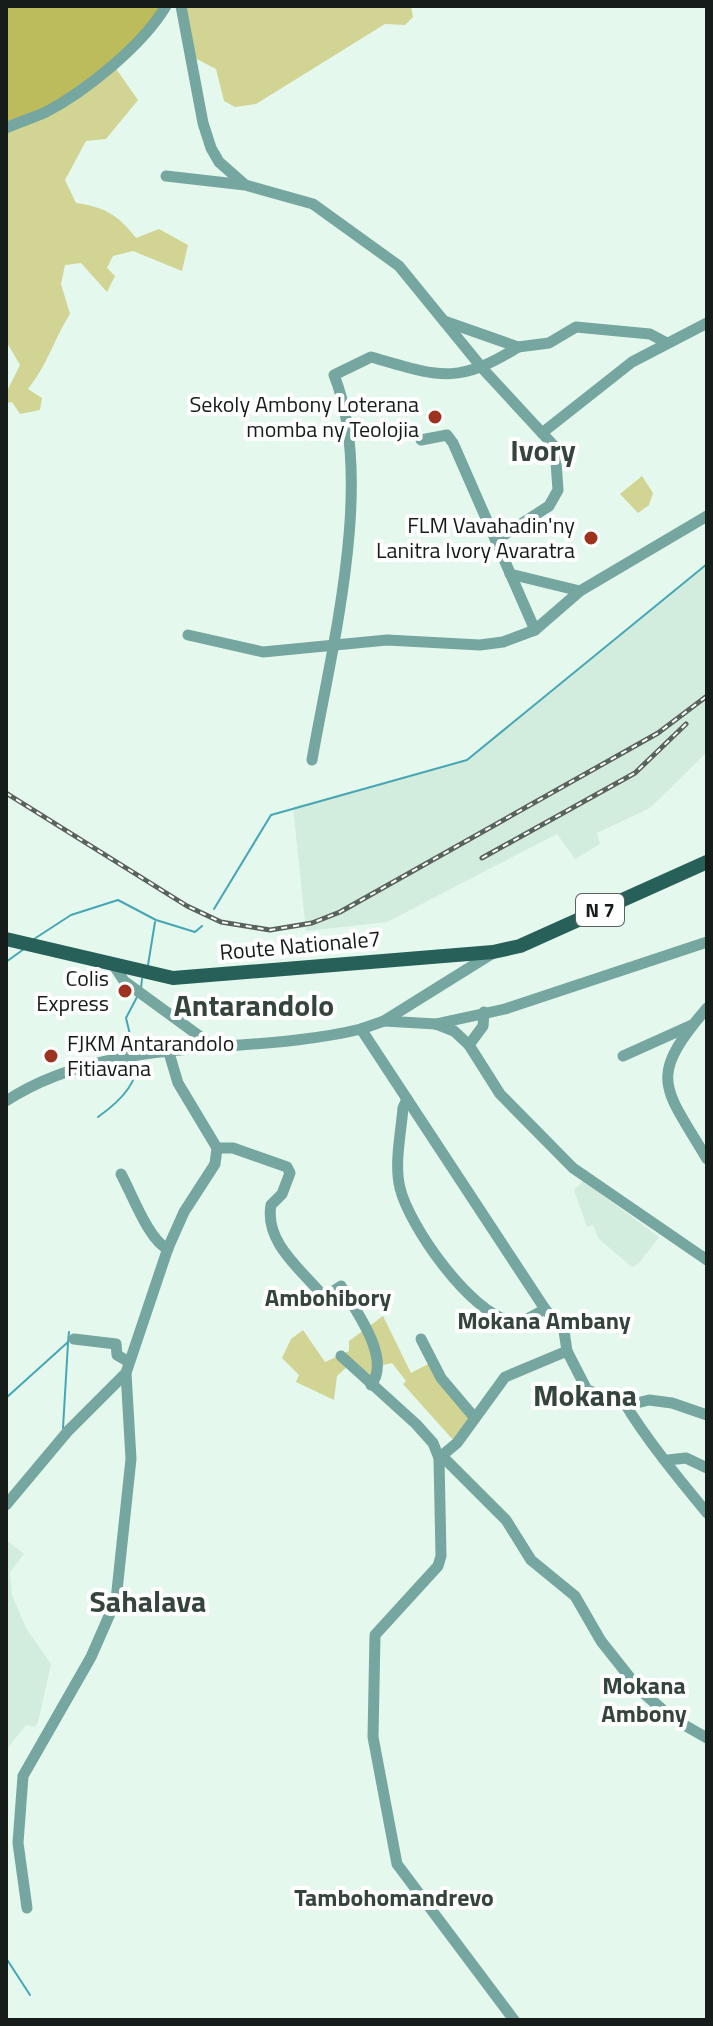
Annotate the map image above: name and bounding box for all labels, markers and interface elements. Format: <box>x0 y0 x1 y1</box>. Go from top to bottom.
place label: Sekoly Ambony Loterana momba ny Teolojia <box>189 387 419 446</box>
marker: Sekoly Ambony Loterana momba ny Teolojia <box>426 408 444 426</box>
district label: Ivory <box>510 427 576 473</box>
place label: FLM Vavahadin'ny Lanitra Ivory Avaratra <box>376 508 575 567</box>
marker: FLM Vavahadin'ny Lanitra Ivory Avaratra <box>582 529 600 547</box>
road number: N 7 <box>576 894 624 926</box>
street label: Route Nationale7 <box>218 921 382 969</box>
place label: Colis Express <box>36 961 109 1020</box>
marker: Colis Express <box>116 982 134 1000</box>
district label: Antarandolo <box>174 982 334 1028</box>
place label: FJKM Antarandolo Fitiavana <box>67 1026 234 1085</box>
marker: FJKM Antarandolo Fitiavana <box>42 1047 60 1065</box>
district label: Ambohibory <box>265 1279 391 1315</box>
district label: Mokana Ambany <box>457 1302 631 1338</box>
district label: Mokana <box>533 1372 637 1418</box>
district label: Sahalava <box>90 1578 206 1624</box>
district label: Mokana Ambony <box>601 1667 687 1731</box>
district label: Tambohomandrevo <box>294 1879 494 1915</box>

